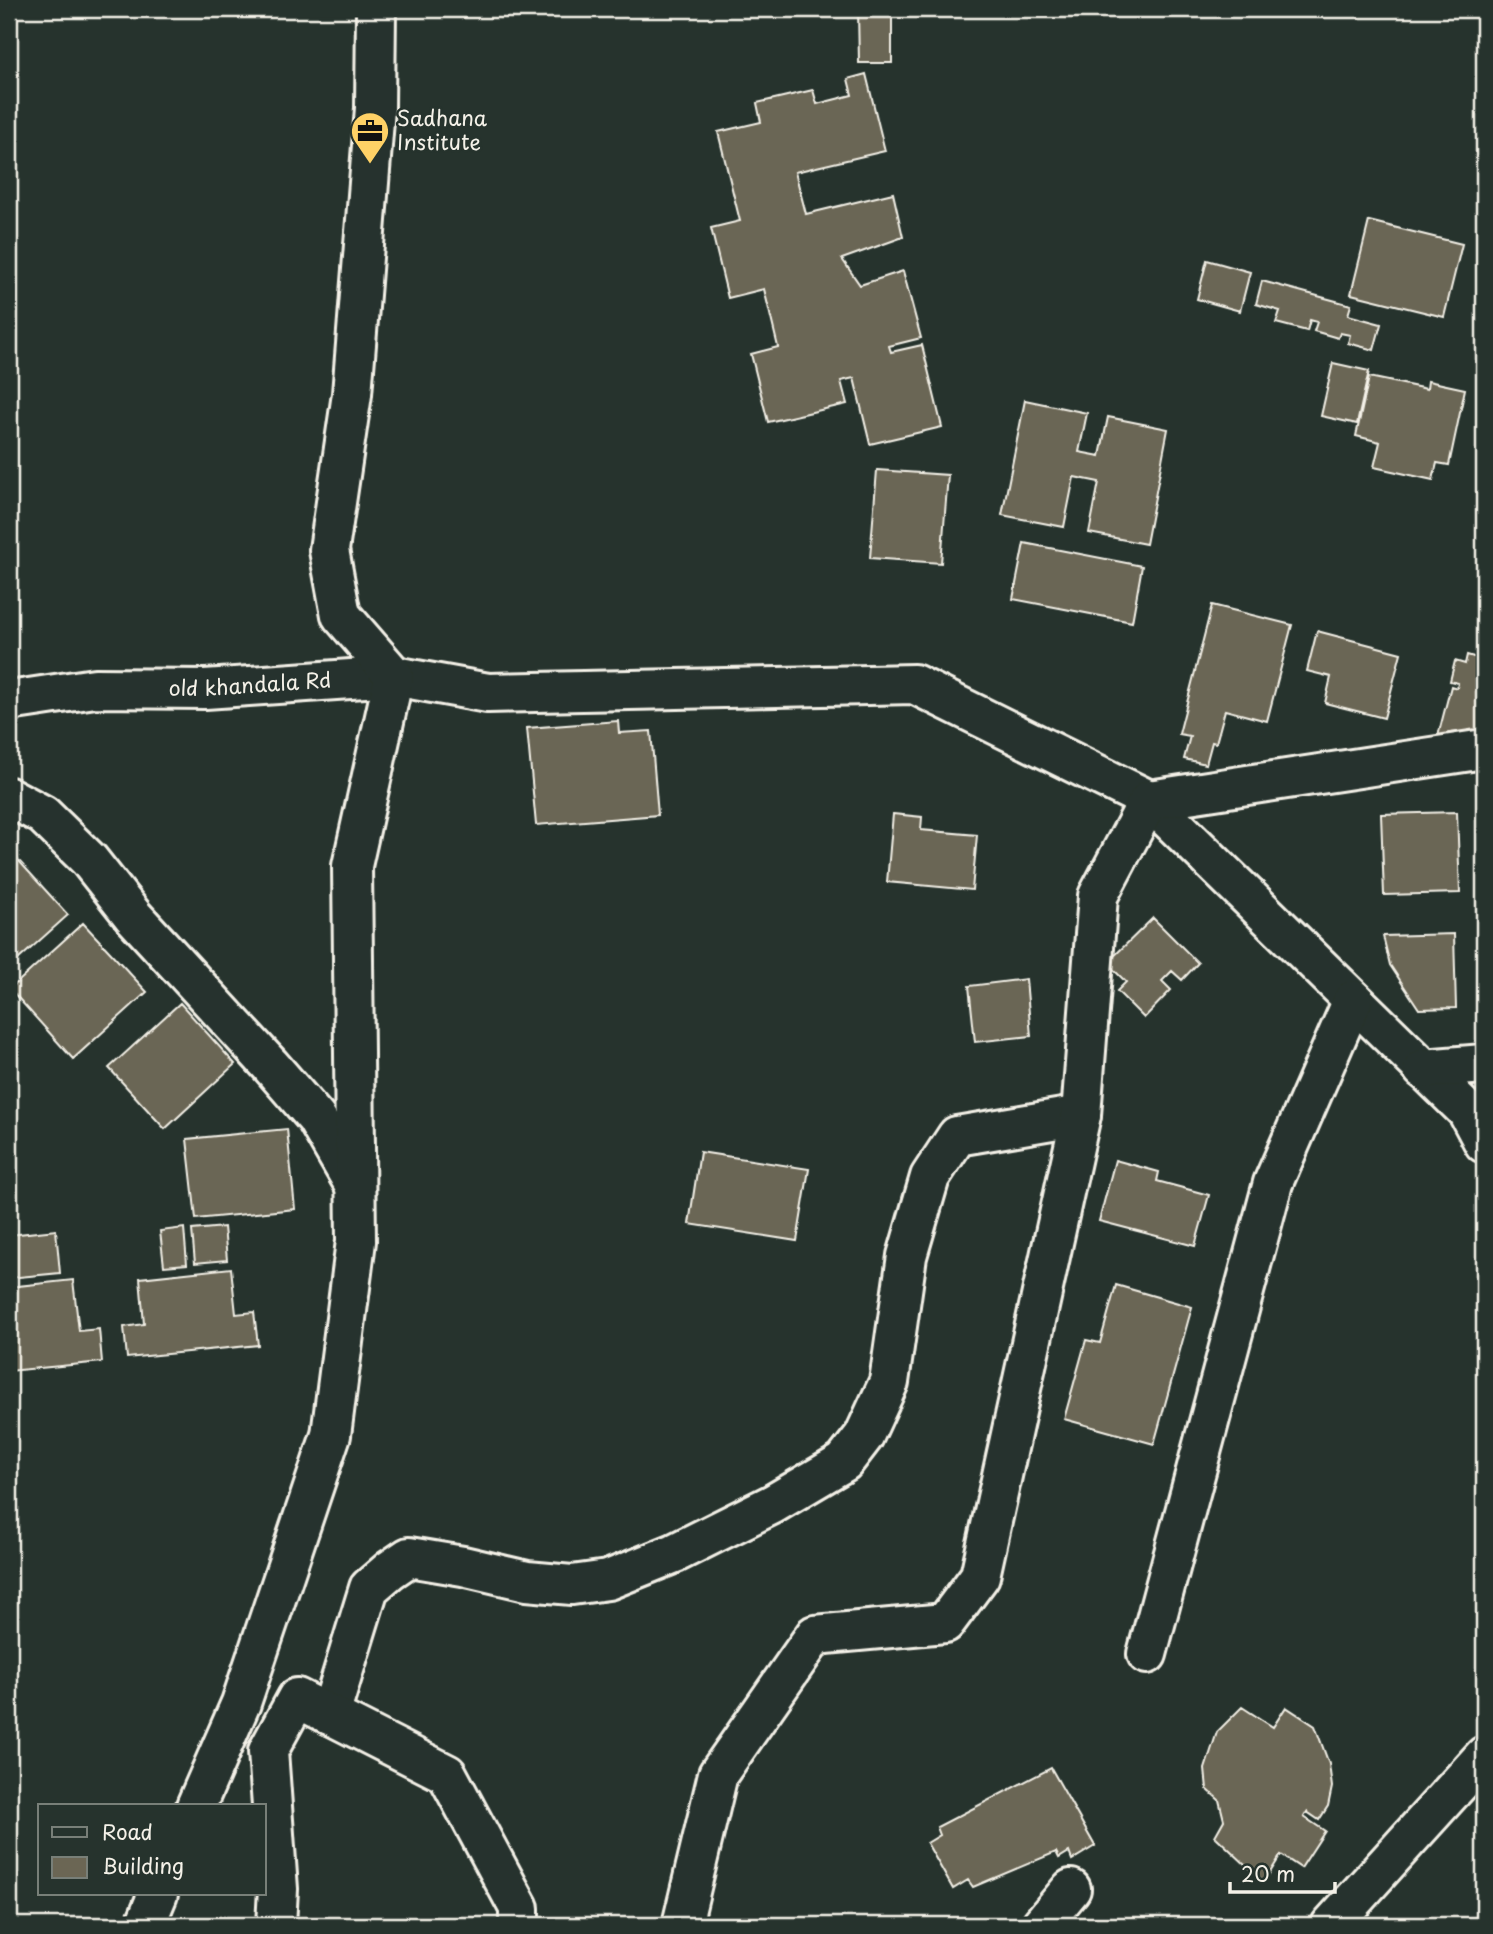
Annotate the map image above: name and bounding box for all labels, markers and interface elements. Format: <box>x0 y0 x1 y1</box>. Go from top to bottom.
place label: Sadhana Institute <box>397 101 488 157</box>
office icon: Sadhana Institute <box>349 110 391 165</box>
street label: old khandala Rd <box>169 662 332 703</box>
legend <box>38 1804 266 1896</box>
text: Road <box>102 1815 153 1847</box>
text: Building <box>102 1849 184 1881</box>
scale bar <box>1230 1850 1336 1894</box>
text: 20 m <box>1241 1857 1295 1889</box>

